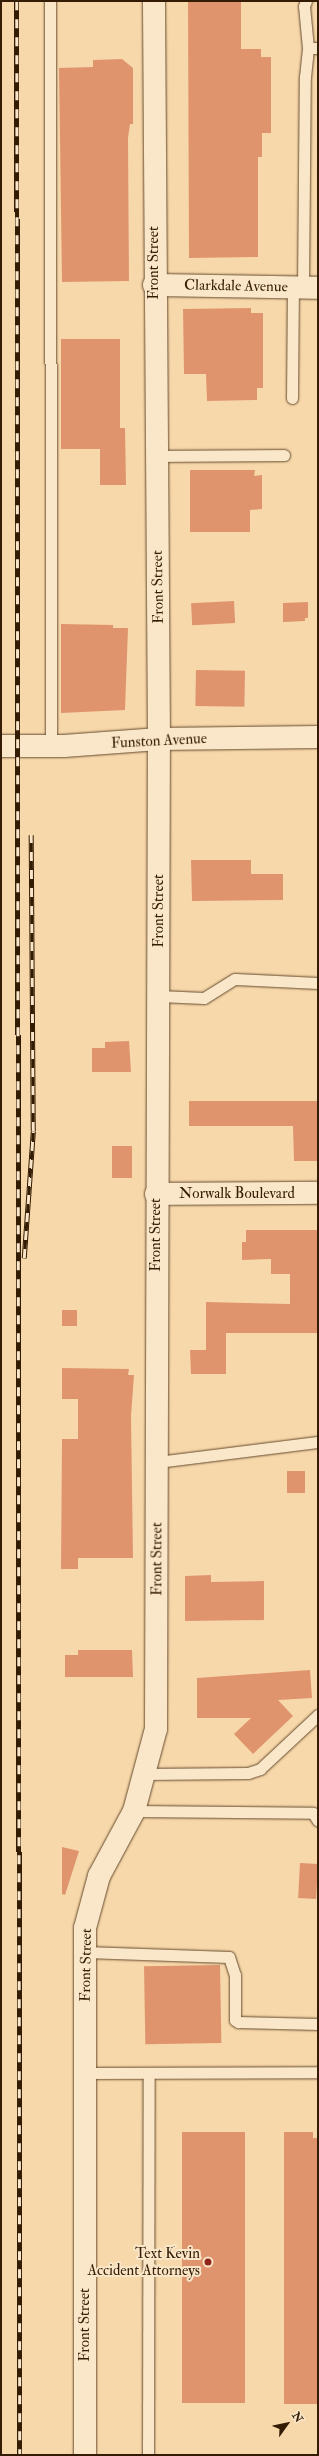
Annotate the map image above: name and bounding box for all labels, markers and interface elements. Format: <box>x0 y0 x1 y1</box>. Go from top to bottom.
street label: Front Street <box>145 226 163 300</box>
street label: Clarkdale Avenue <box>184 276 288 296</box>
street label: Front Street <box>148 550 168 624</box>
street label: Funston Avenue <box>111 729 207 753</box>
street label: Front Street <box>150 874 168 948</box>
street label: Norwalk Boulevard <box>179 1185 295 1203</box>
street label: Front Street <box>147 1198 165 1272</box>
street label: Front Street <box>148 1522 166 1596</box>
street label: Front Street <box>76 1928 96 2002</box>
place label: Text Kevin Accident Attorneys <box>87 2244 200 2279</box>
marker: Text Kevin Accident Attorneys <box>203 2257 213 2267</box>
street label: Front Street <box>76 2288 94 2362</box>
north arrow <box>267 2404 307 2444</box>
text: N <box>289 2410 306 2425</box>

